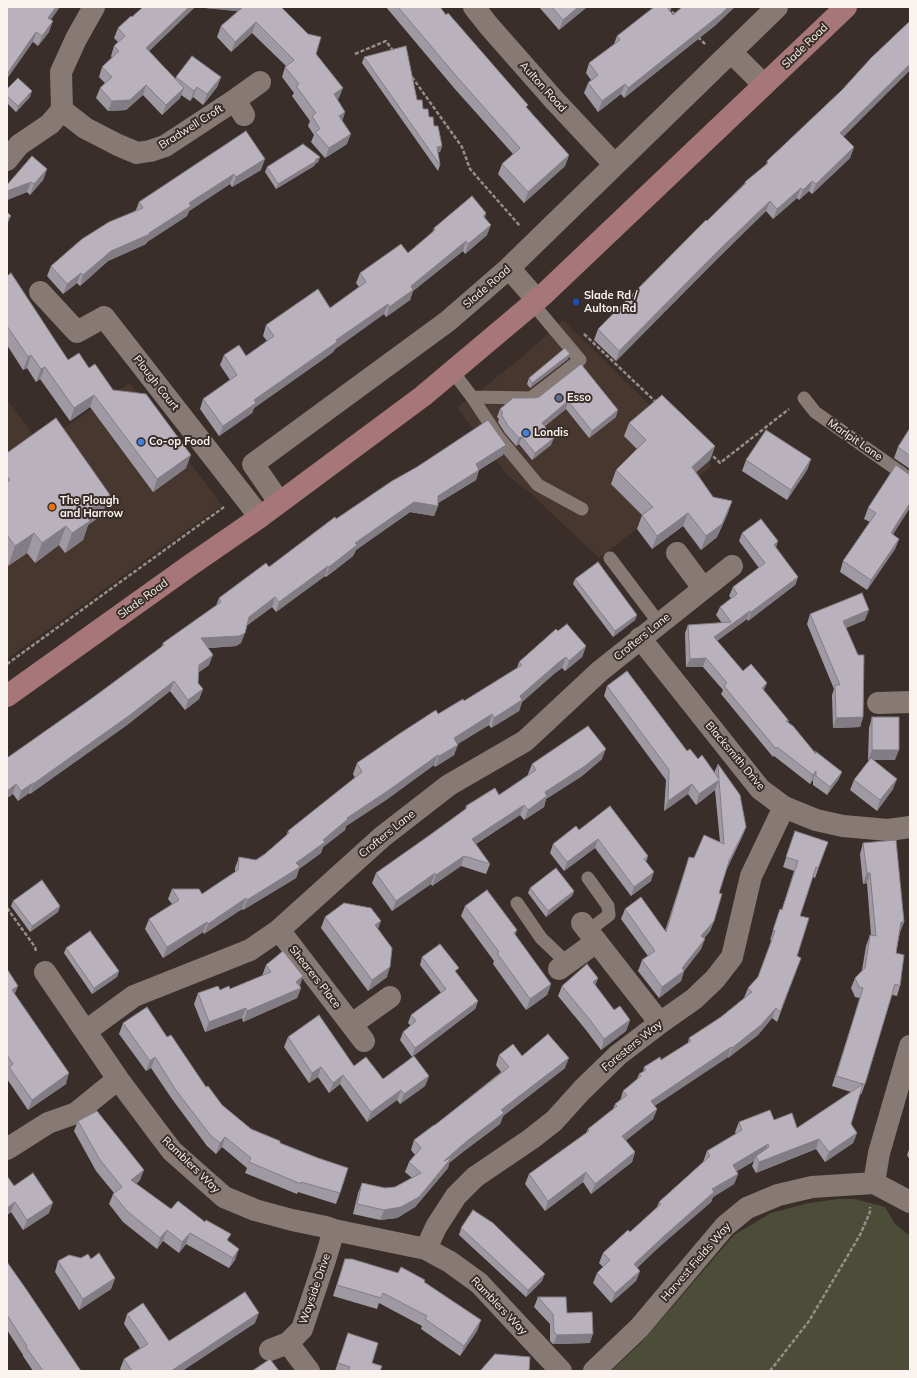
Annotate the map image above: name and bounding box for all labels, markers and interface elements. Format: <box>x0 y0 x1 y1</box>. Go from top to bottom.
street label: Slade Road <box>779 21 831 71</box>
street label: Aulton Road <box>517 59 569 115</box>
street label: Bradwell Croft <box>156 102 226 152</box>
street label: Slade Road <box>461 263 513 311</box>
place label: Slade Rd / Aulton Rd <box>584 289 638 315</box>
marker: Slade Rd / Aulton Rd <box>571 297 581 307</box>
street label: Plough Court <box>130 353 182 413</box>
place label: Esso <box>567 391 591 405</box>
marker: Esso <box>554 393 564 403</box>
street label: Marlpit Lane <box>825 416 885 464</box>
place label: Londis <box>534 426 568 440</box>
marker: Londis <box>521 428 531 438</box>
place label: Co-op Food <box>149 435 210 449</box>
marker: Co-op Food <box>136 437 146 447</box>
place label: The Plough and Harrow <box>60 494 123 520</box>
marker: The Plough and Harrow <box>47 502 57 512</box>
street label: Slade Road <box>115 576 171 622</box>
street label: Crofters Lane <box>611 610 673 664</box>
street label: Blacksmith Drive <box>703 719 767 793</box>
street label: Crofters Lane <box>356 807 418 861</box>
street label: Shearers Place <box>286 943 344 1011</box>
street label: Foresters Way <box>599 1018 665 1074</box>
street label: Ramblers Way <box>159 1134 223 1196</box>
street label: Harvest Fields Way <box>658 1220 734 1304</box>
street label: Wayside Drive <box>297 1252 333 1326</box>
street label: Ramblers Way <box>468 1274 530 1338</box>

